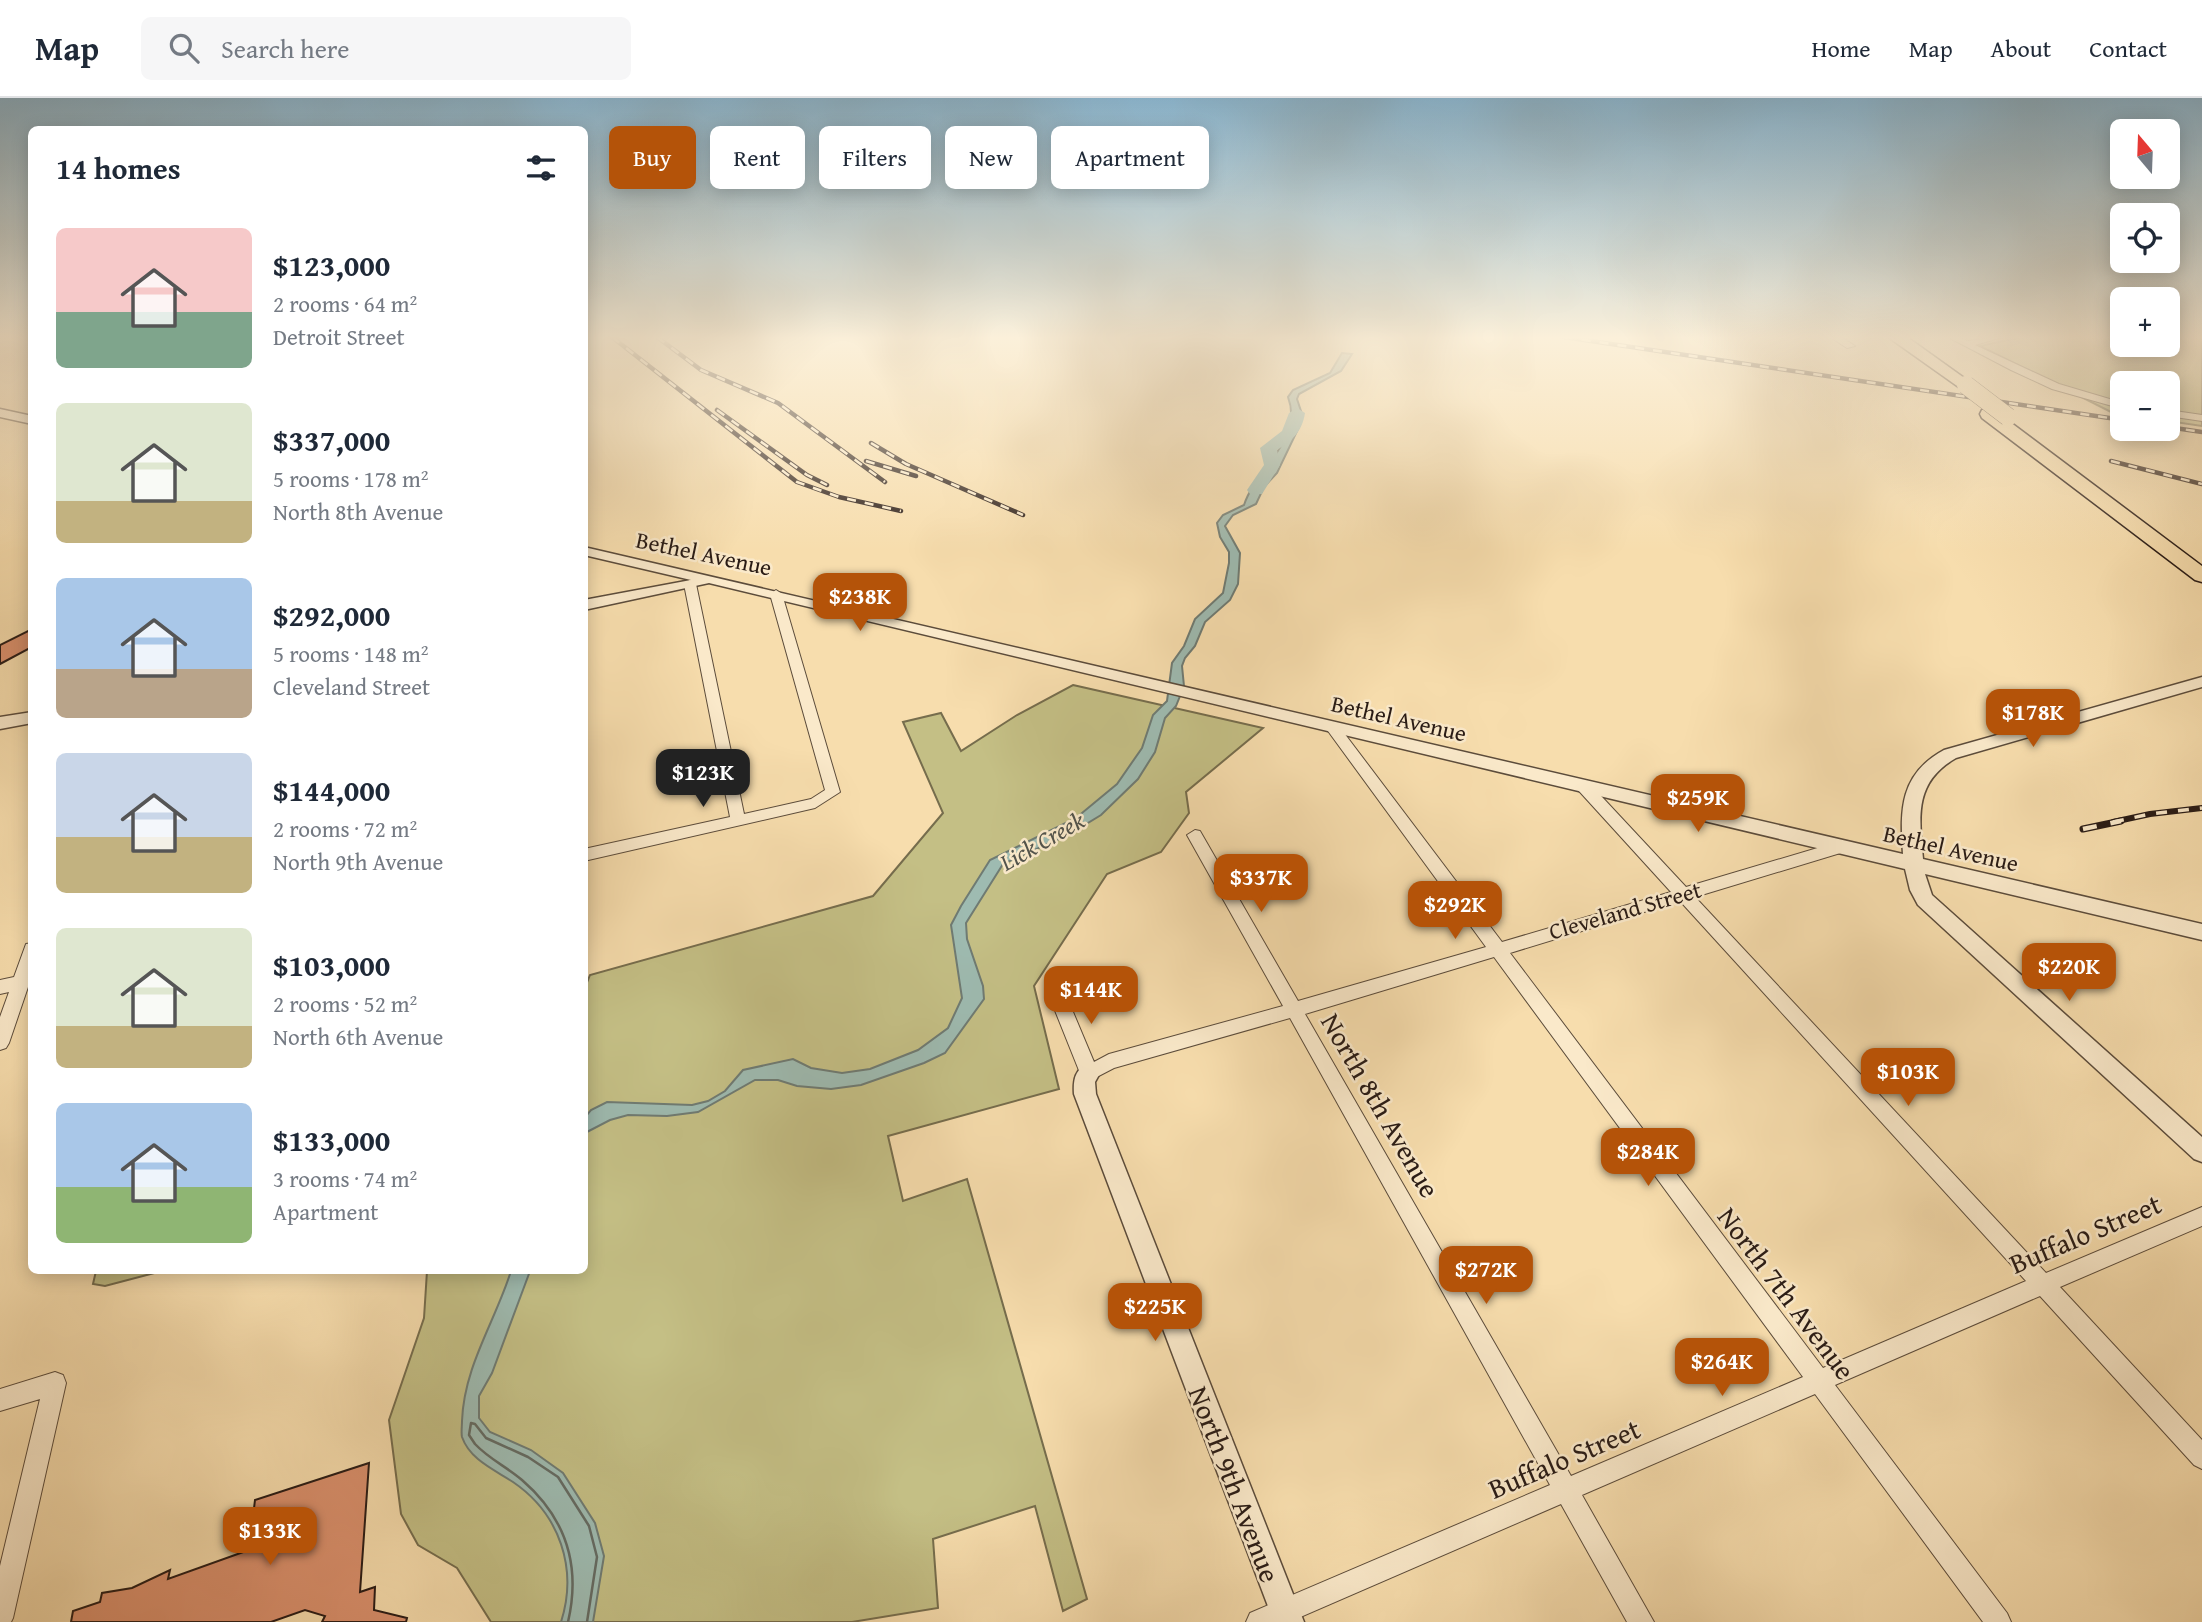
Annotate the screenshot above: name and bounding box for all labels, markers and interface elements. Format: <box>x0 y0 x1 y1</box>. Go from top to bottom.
search box <box>141 17 631 80</box>
text: Map <box>35 24 99 72</box>
icon: search <box>165 29 203 67</box>
text: Search here <box>221 29 349 68</box>
text: Home <box>1812 31 1871 66</box>
text: Map <box>1909 31 1953 66</box>
text: About <box>1991 31 2051 66</box>
text: Contact <box>2089 31 2167 66</box>
north arrow <box>2110 119 2180 189</box>
map controls <box>2110 119 2180 441</box>
chip: Buy <box>609 126 696 189</box>
chip: Rent <box>710 126 805 189</box>
chip: Filters <box>819 126 931 189</box>
chip: New <box>945 126 1037 189</box>
chip: Apartment <box>1051 126 1209 189</box>
text: 14 homes <box>56 146 181 190</box>
icon: filters <box>522 149 560 187</box>
button: locate <box>2110 203 2180 273</box>
text: $123,000 <box>273 243 390 287</box>
icon: home <box>112 256 196 340</box>
text: 2 rooms · 64 m² <box>273 287 417 320</box>
button: + <box>2110 287 2180 357</box>
text: Detroit Street <box>273 320 405 353</box>
button: − <box>2110 371 2180 441</box>
text: $337,000 <box>273 418 390 462</box>
icon: home <box>112 431 196 515</box>
text: 5 rooms · 178 m² <box>273 462 428 495</box>
text: North 8th Avenue <box>273 495 443 528</box>
street label: Bethel Avenue <box>633 523 775 583</box>
pin: $238K <box>811 574 909 633</box>
text: $238K <box>829 579 891 612</box>
text: $292,000 <box>273 593 390 637</box>
icon: home <box>112 606 196 690</box>
text: 5 rooms · 148 m² <box>273 637 428 670</box>
text: Cleveland Street <box>273 670 430 703</box>
street label: Bethel Avenue <box>1328 686 1470 750</box>
pin: $178K <box>1984 690 2082 749</box>
text: $178K <box>2002 695 2064 728</box>
pin: $123K <box>654 750 752 809</box>
text: $123K <box>672 755 734 788</box>
text: $144,000 <box>273 768 390 812</box>
pin: $259K <box>1649 774 1747 834</box>
text: $259K <box>1667 780 1729 813</box>
icon: home <box>112 781 196 865</box>
water label: Lick Creek <box>992 803 1091 880</box>
text: 2 rooms · 72 m² <box>273 812 417 845</box>
street label: Bethel Avenue <box>1880 816 2022 880</box>
text: North 9th Avenue <box>273 845 443 878</box>
pin: $337K <box>1212 854 1310 914</box>
text: $337K <box>1230 860 1292 893</box>
street label: Cleveland Street <box>1545 872 1705 948</box>
pin: $292K <box>1406 882 1504 941</box>
text: $292K <box>1424 887 1486 920</box>
text: $103,000 <box>273 943 390 987</box>
pin: $220K <box>2020 944 2118 1003</box>
text: $220K <box>2038 949 2100 982</box>
icon: home <box>112 956 196 1040</box>
pin: $144K <box>1042 967 1140 1026</box>
text: $144K <box>1060 972 1122 1005</box>
text: 2 rooms · 52 m² <box>273 987 417 1020</box>
street label: North 8th Avenue <box>1311 1005 1451 1205</box>
text: North 6th Avenue <box>273 1020 443 1053</box>
pin: $103K <box>1859 1048 1957 1108</box>
text: $103K <box>1877 1054 1939 1087</box>
text: $133,000 <box>273 1118 390 1162</box>
pin: $284K <box>1599 1128 1697 1188</box>
icon: home <box>112 1131 196 1215</box>
text: $284K <box>1617 1134 1679 1167</box>
text: 3 rooms · 74 m² <box>273 1162 417 1195</box>
street label: Buffalo Street <box>2003 1183 2167 1283</box>
text: Apartment <box>273 1195 378 1228</box>
street label: North 7th Avenue <box>1708 1198 1866 1388</box>
pin: $272K <box>1437 1246 1535 1306</box>
text: $272K <box>1455 1252 1517 1285</box>
pin: $225K <box>1106 1284 1204 1343</box>
text: $225K <box>1124 1289 1186 1322</box>
pin: $264K <box>1673 1338 1771 1398</box>
text: $264K <box>1691 1344 1753 1377</box>
street label: North 9th Avenue <box>1179 1380 1291 1588</box>
street label: Buffalo Street <box>1482 1408 1646 1508</box>
pin: $133K <box>221 1508 319 1567</box>
text: $133K <box>239 1513 301 1546</box>

